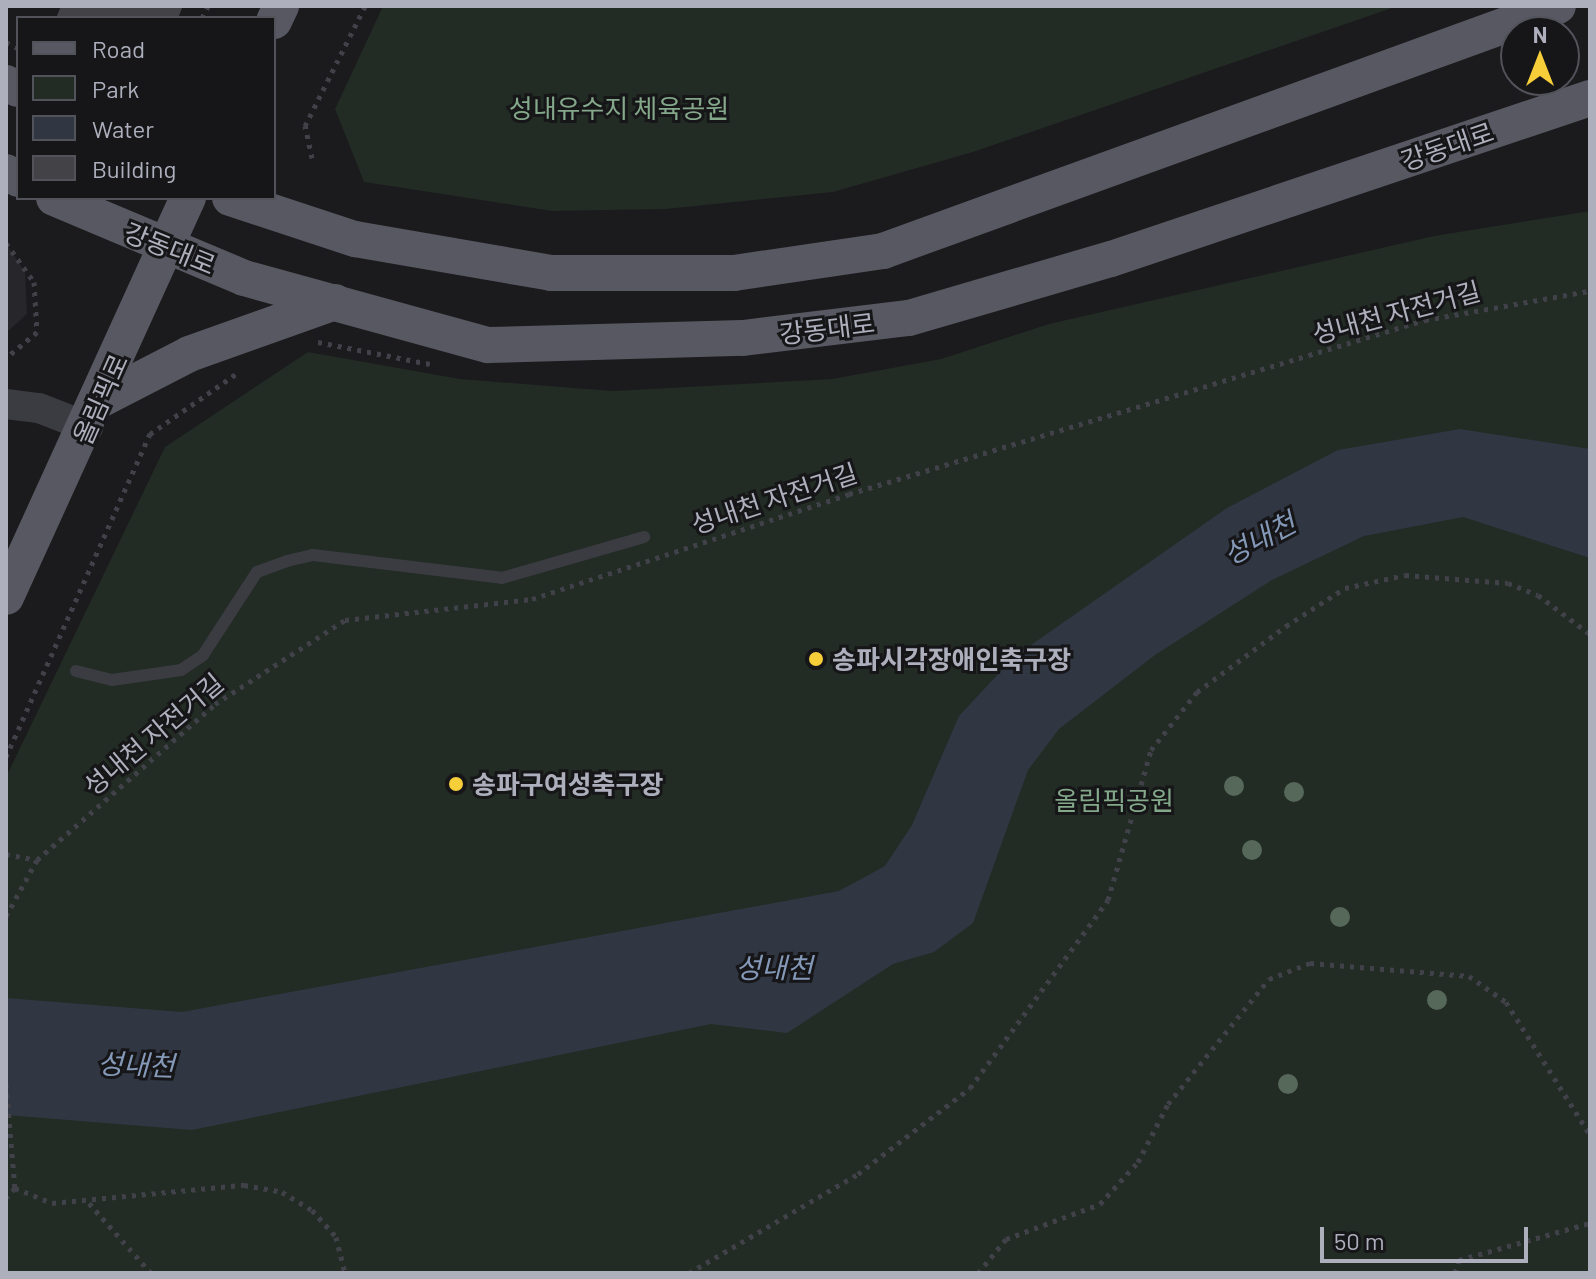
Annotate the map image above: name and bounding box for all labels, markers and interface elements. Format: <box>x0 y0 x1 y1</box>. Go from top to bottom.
legend <box>16 16 276 200</box>
north arrow <box>1500 16 1580 96</box>
text: N <box>1533 21 1547 47</box>
text: Road <box>92 34 145 63</box>
text: Park <box>92 74 139 103</box>
park label: 성내유수지 체육공원 <box>509 92 729 124</box>
text: Water <box>92 114 154 143</box>
street label: 강동대로 <box>1397 116 1497 176</box>
text: Building <box>92 154 176 183</box>
street label: 강동대로 <box>120 216 220 280</box>
street label: 성내천 자전거길 <box>1309 275 1483 349</box>
street label: 강동대로 <box>778 307 876 349</box>
street label: 올림픽로 <box>66 349 134 449</box>
street label: 성내천 자전거길 <box>687 456 861 540</box>
water label: 성내천 <box>1217 505 1301 571</box>
place label: 송파시각장애인축구장 <box>832 643 1071 675</box>
marker: 송파시각장애인축구장 <box>807 650 825 668</box>
street label: 성내천 자전거길 <box>77 667 229 801</box>
place label: 송파구여성축구장 <box>472 768 663 800</box>
marker: 송파구여성축구장 <box>447 775 465 793</box>
park label: 올림픽공원 <box>1054 784 1174 816</box>
water label: 성내천 <box>735 950 813 984</box>
water label: 성내천 <box>97 1046 175 1082</box>
scale bar <box>1324 1211 1532 1261</box>
text: 50 m <box>1334 1226 1385 1255</box>

